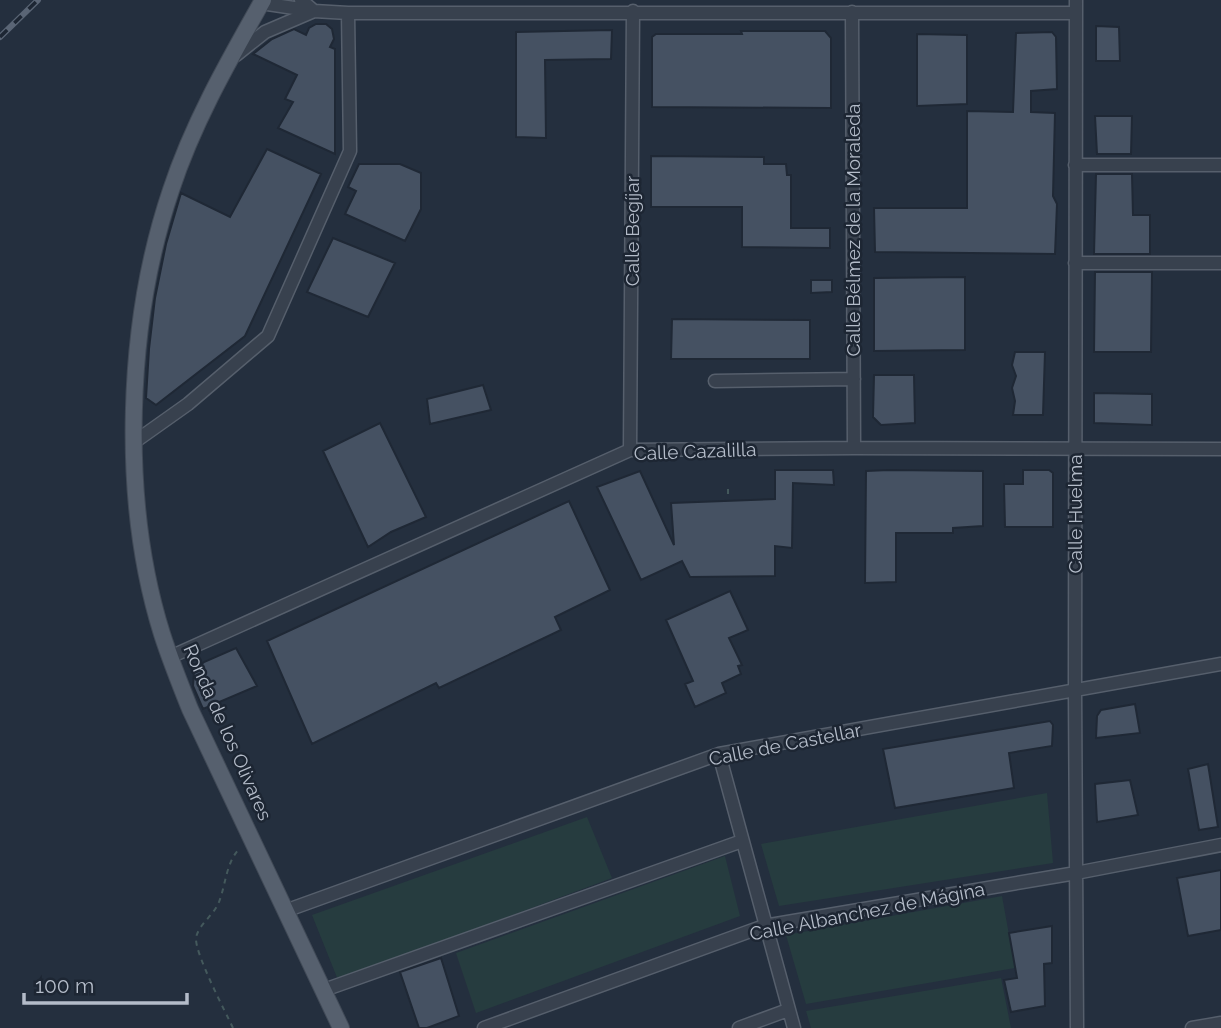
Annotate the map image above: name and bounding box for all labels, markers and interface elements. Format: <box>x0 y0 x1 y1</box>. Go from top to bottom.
street label: Calle Bélmez de la Moraleda <box>842 104 864 356</box>
street label: Calle Begíjar <box>621 175 643 286</box>
street label: Calle Cazalilla <box>633 438 757 464</box>
street label: Calle Huelma <box>1064 454 1086 574</box>
street label: Ronda de los Olivares <box>179 641 277 823</box>
street label: Calle de Castellar <box>707 718 863 770</box>
street label: Calle Albanchez de Mágina <box>748 877 986 945</box>
scale bar <box>24 962 187 1006</box>
text: 100 m <box>35 973 94 998</box>

